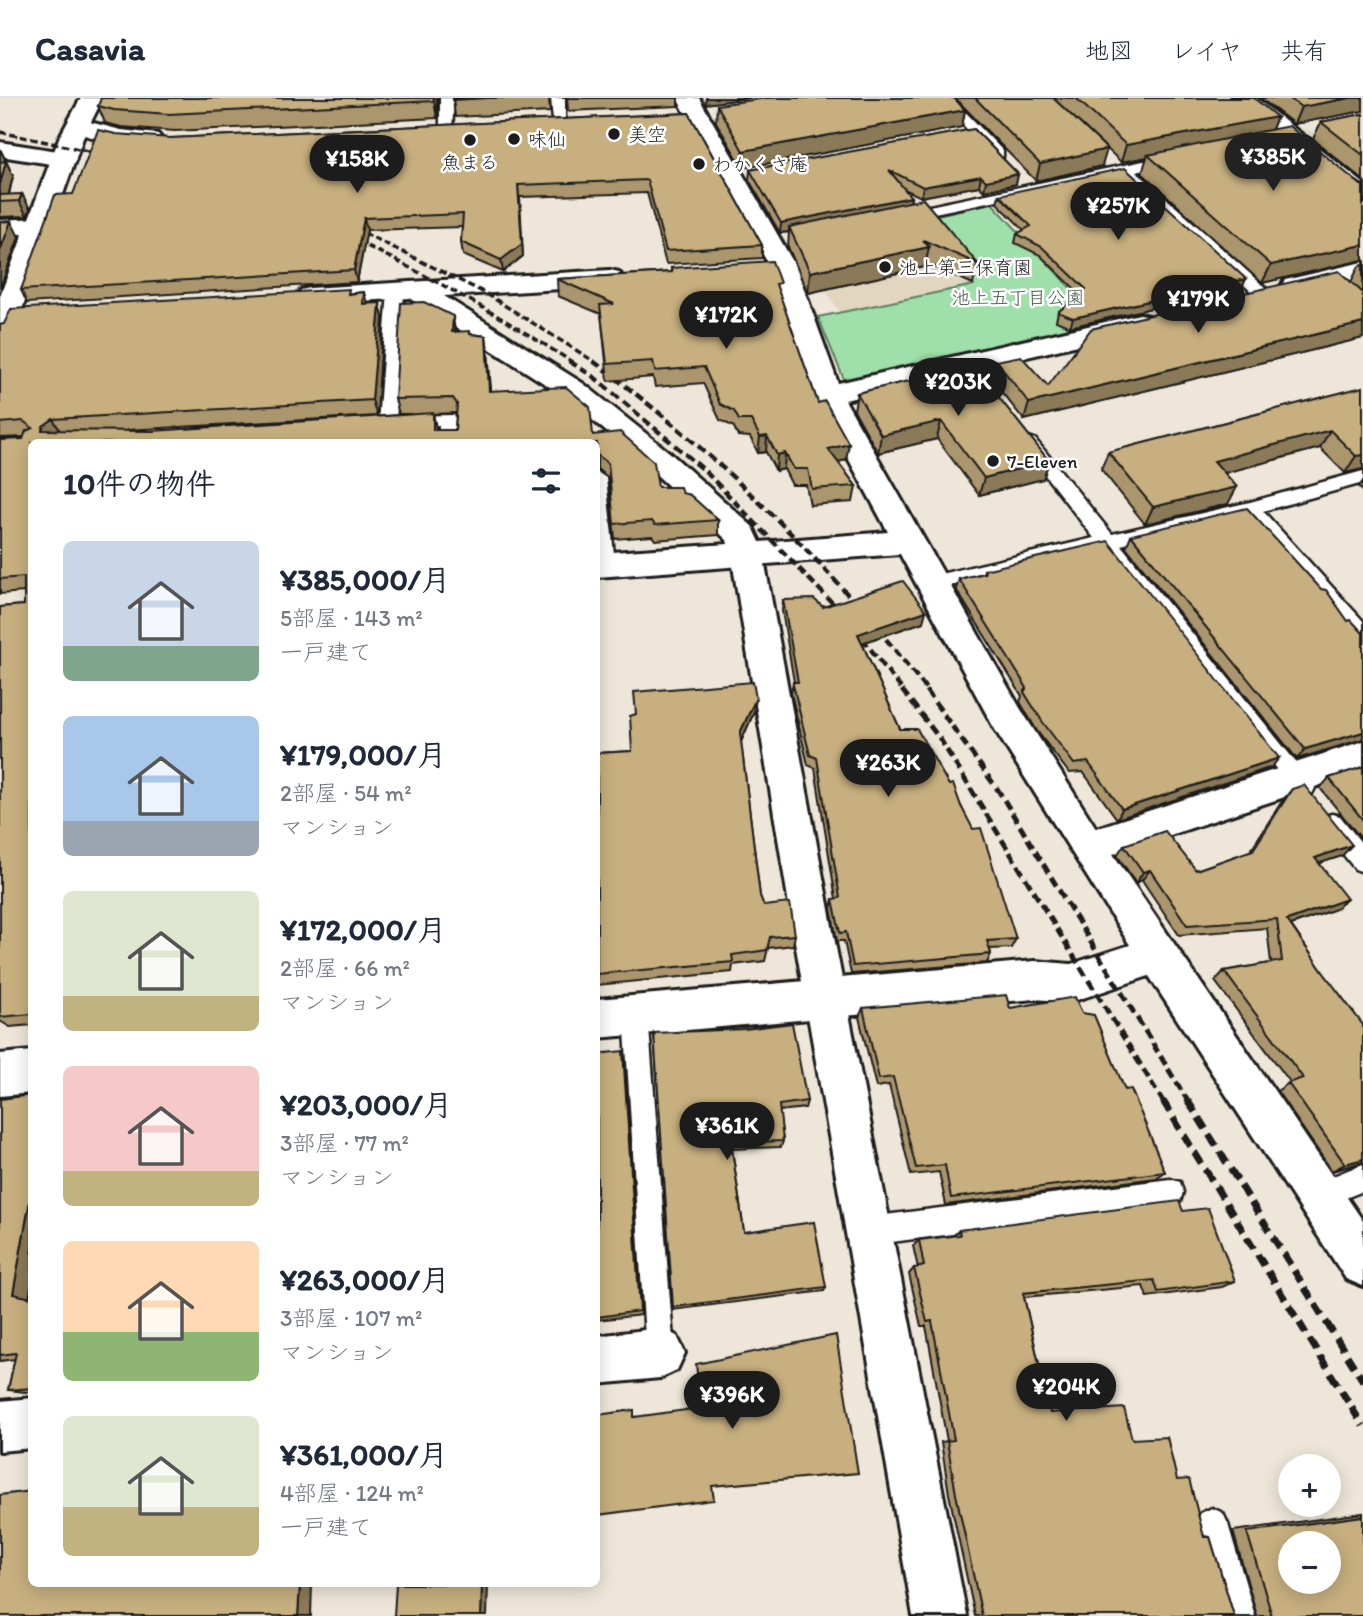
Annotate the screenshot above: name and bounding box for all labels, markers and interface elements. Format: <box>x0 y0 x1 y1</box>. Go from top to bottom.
text: Casavia <box>35 29 145 68</box>
text: 地図 <box>1085 36 1133 65</box>
text: レイヤ <box>1171 36 1242 65</box>
text: 共有 <box>1280 36 1328 65</box>
place label: 美空 <box>628 123 666 146</box>
marker: 美空 <box>606 126 622 142</box>
place label: 味仙 <box>528 128 566 151</box>
marker: 味仙 <box>506 131 522 147</box>
marker: 魚まる <box>462 132 478 148</box>
pin: ¥385K <box>1224 134 1322 193</box>
pin: ¥158K <box>308 136 406 195</box>
text: ¥385K <box>1241 142 1305 170</box>
text: ¥158K <box>326 144 388 172</box>
place label: 魚まる <box>441 151 499 174</box>
place label: わかくさ庵 <box>713 153 808 176</box>
marker: わかくさ庵 <box>691 156 707 172</box>
pin: ¥257K <box>1069 183 1167 242</box>
text: ¥257K <box>1086 191 1150 219</box>
place label: 池上第三保育園 <box>899 256 1032 279</box>
marker: 池上第三保育園 <box>877 259 893 275</box>
pin: ¥179K <box>1149 275 1247 335</box>
text: ¥179K <box>1167 284 1229 312</box>
park label: 池上五丁目公園 <box>951 286 1085 309</box>
pin: ¥172K <box>677 292 775 351</box>
text: ¥172K <box>695 300 757 328</box>
pin: ¥203K <box>909 358 1007 418</box>
text: ¥203K <box>925 367 991 395</box>
place label: 7-Eleven <box>1007 450 1078 473</box>
marker: 7-Eleven <box>985 453 1001 469</box>
icon: filters <box>527 462 565 500</box>
text: 10件の物件 <box>63 465 215 502</box>
text: ¥385,000/月 <box>280 561 451 598</box>
icon: home <box>119 569 203 653</box>
text: 5部屋 · 143 m² <box>280 604 423 632</box>
text: 一戸建て <box>280 638 372 666</box>
text: ¥179,000/月 <box>280 736 446 773</box>
pin: ¥263K <box>839 740 937 799</box>
icon: home <box>119 744 203 828</box>
text: ¥263K <box>856 748 920 776</box>
text: 2部屋 · 54 m² <box>280 779 412 807</box>
text: マンション <box>280 813 394 841</box>
text: ¥172,000/月 <box>280 911 447 948</box>
icon: home <box>119 919 203 1003</box>
text: 2部屋 · 66 m² <box>280 954 410 982</box>
text: マンション <box>280 988 394 1016</box>
text: ¥203,000/月 <box>280 1086 453 1123</box>
icon: home <box>119 1094 203 1178</box>
pin: ¥361K <box>678 1102 776 1162</box>
text: ¥361K <box>696 1111 758 1139</box>
text: 3部屋 · 77 m² <box>280 1129 409 1157</box>
text: マンション <box>280 1163 394 1191</box>
text: ¥263,000/月 <box>280 1261 450 1298</box>
icon: home <box>119 1269 203 1353</box>
text: 3部屋 · 107 m² <box>280 1304 422 1332</box>
text: マンション <box>280 1338 394 1366</box>
pin: ¥204K <box>1017 1364 1115 1423</box>
pin: ¥396K <box>683 1372 781 1431</box>
text: ¥204K <box>1032 1372 1100 1400</box>
text: ¥396K <box>700 1380 764 1408</box>
text: ¥361,000/月 <box>280 1436 448 1473</box>
icon: home <box>119 1444 203 1528</box>
map controls <box>1278 1454 1341 1594</box>
button: + <box>1278 1454 1341 1517</box>
text: 4部屋 · 124 m² <box>280 1479 424 1507</box>
text: 一戸建て <box>280 1513 372 1541</box>
button: − <box>1278 1531 1341 1594</box>

